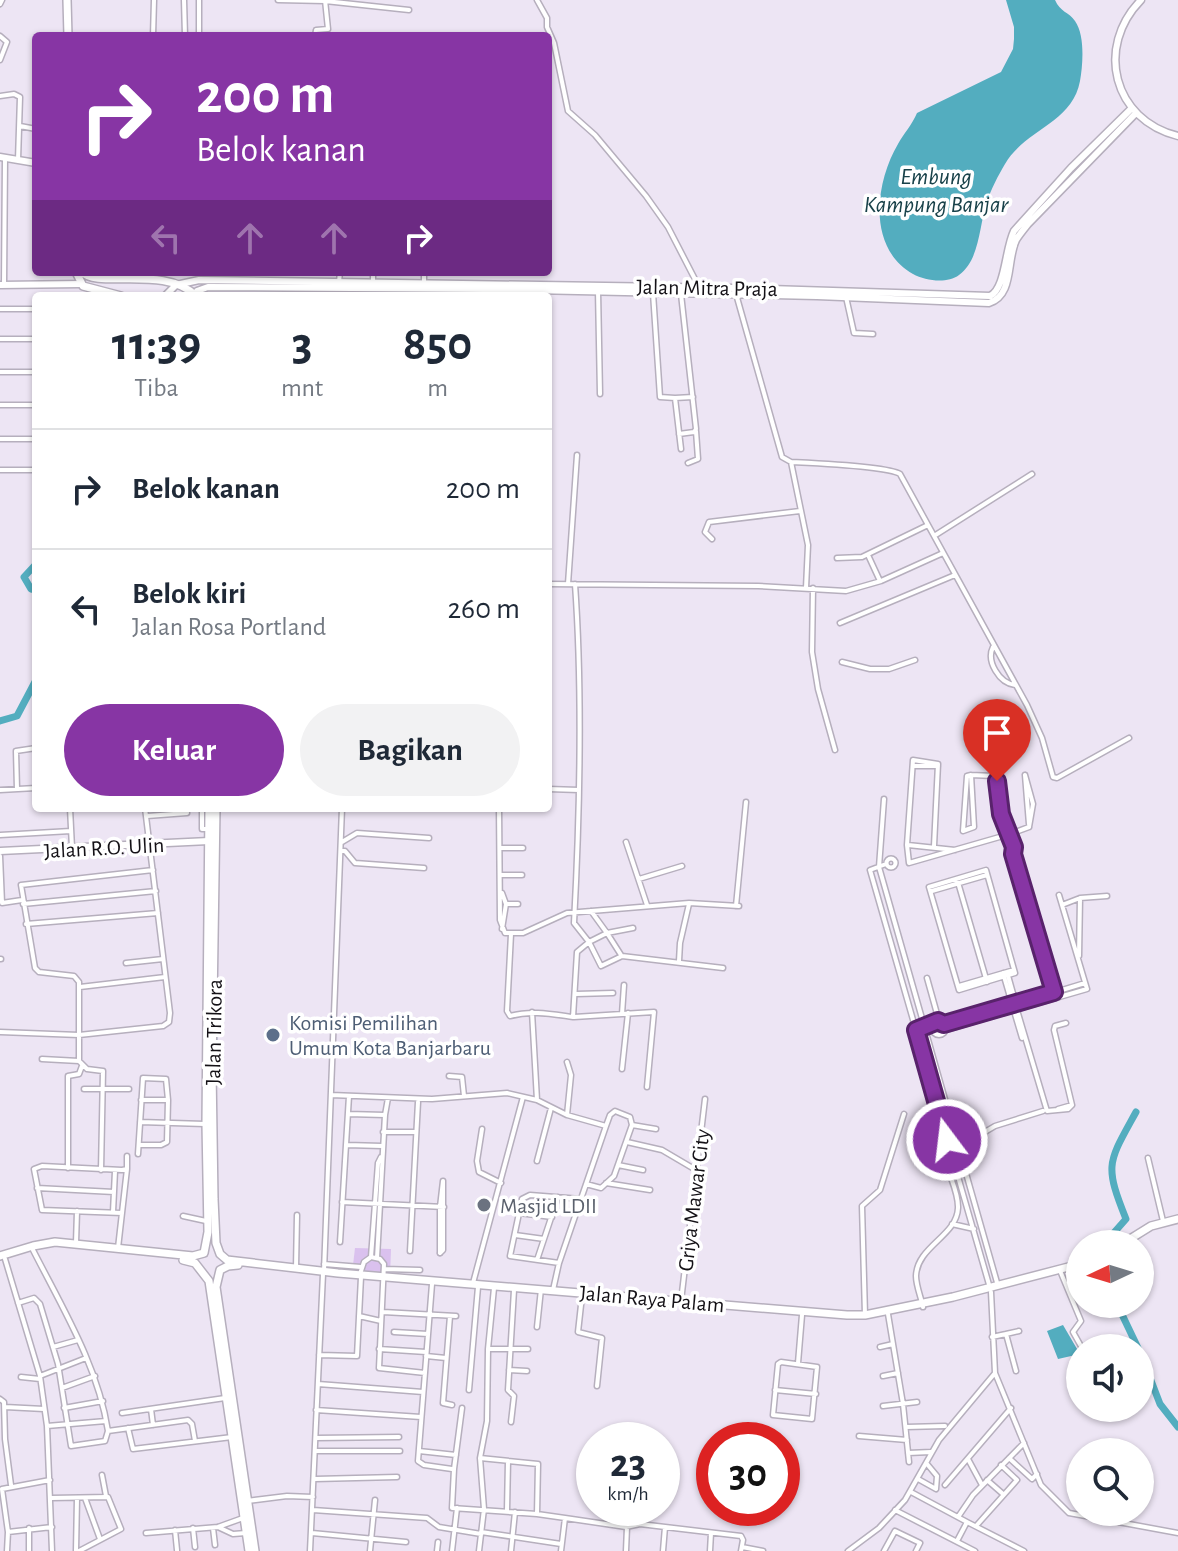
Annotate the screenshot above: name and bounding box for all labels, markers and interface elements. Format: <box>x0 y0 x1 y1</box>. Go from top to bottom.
icon: right <box>64 64 168 168</box>
text: 200 m <box>196 67 334 123</box>
text: Belok kanan <box>196 132 366 168</box>
water label: Embung Kampung Banjar <box>864 165 1009 217</box>
icon: left <box>144 216 188 260</box>
icon: ahead <box>228 216 272 260</box>
icon: ahead <box>312 216 356 260</box>
icon: right <box>396 216 440 260</box>
street label: Jalan Mitra Praja <box>636 276 778 300</box>
text: 11:39 <box>112 321 201 369</box>
text: 3 <box>292 321 312 369</box>
text: 850 <box>403 321 472 369</box>
text: Tiba <box>134 375 179 401</box>
text: mnt <box>281 375 323 401</box>
text: m <box>427 375 448 401</box>
icon: right <box>64 467 108 511</box>
text: Belok kanan <box>132 474 280 504</box>
text: 200 m <box>446 474 520 504</box>
text: Belok kiri <box>132 579 246 609</box>
icon: left <box>64 587 108 631</box>
text: 260 m <box>447 594 520 624</box>
text: Jalan Rosa Portland <box>132 614 326 640</box>
pin <box>963 699 1031 781</box>
button: Keluar <box>64 704 284 796</box>
button: Bagikan <box>300 704 520 796</box>
icon: arrive <box>975 711 1019 755</box>
street label: Jalan R.O. Ulin <box>43 834 165 862</box>
street label: Jalan Trikora <box>202 979 226 1085</box>
place label: Komisi Pemilihan Umum Kota Banjarbaru <box>289 1012 491 1059</box>
marker: Komisi Pemilihan Umum Kota Banjarbaru <box>264 1026 282 1044</box>
position arrow <box>905 1098 989 1182</box>
street label: Griya Mawar City <box>674 1127 714 1273</box>
place label: Masjid LDII <box>500 1195 597 1217</box>
marker: Masjid LDII <box>475 1196 493 1214</box>
north arrow <box>1066 1230 1154 1318</box>
map controls <box>1066 1230 1154 1526</box>
street label: Jalan Raya Palam <box>579 1282 725 1316</box>
button: sound <box>1066 1334 1154 1422</box>
speed limit sign: 30 <box>696 1422 800 1526</box>
button: search <box>1066 1438 1154 1526</box>
text: 23 <box>610 1444 646 1484</box>
text: km/h <box>607 1484 649 1504</box>

